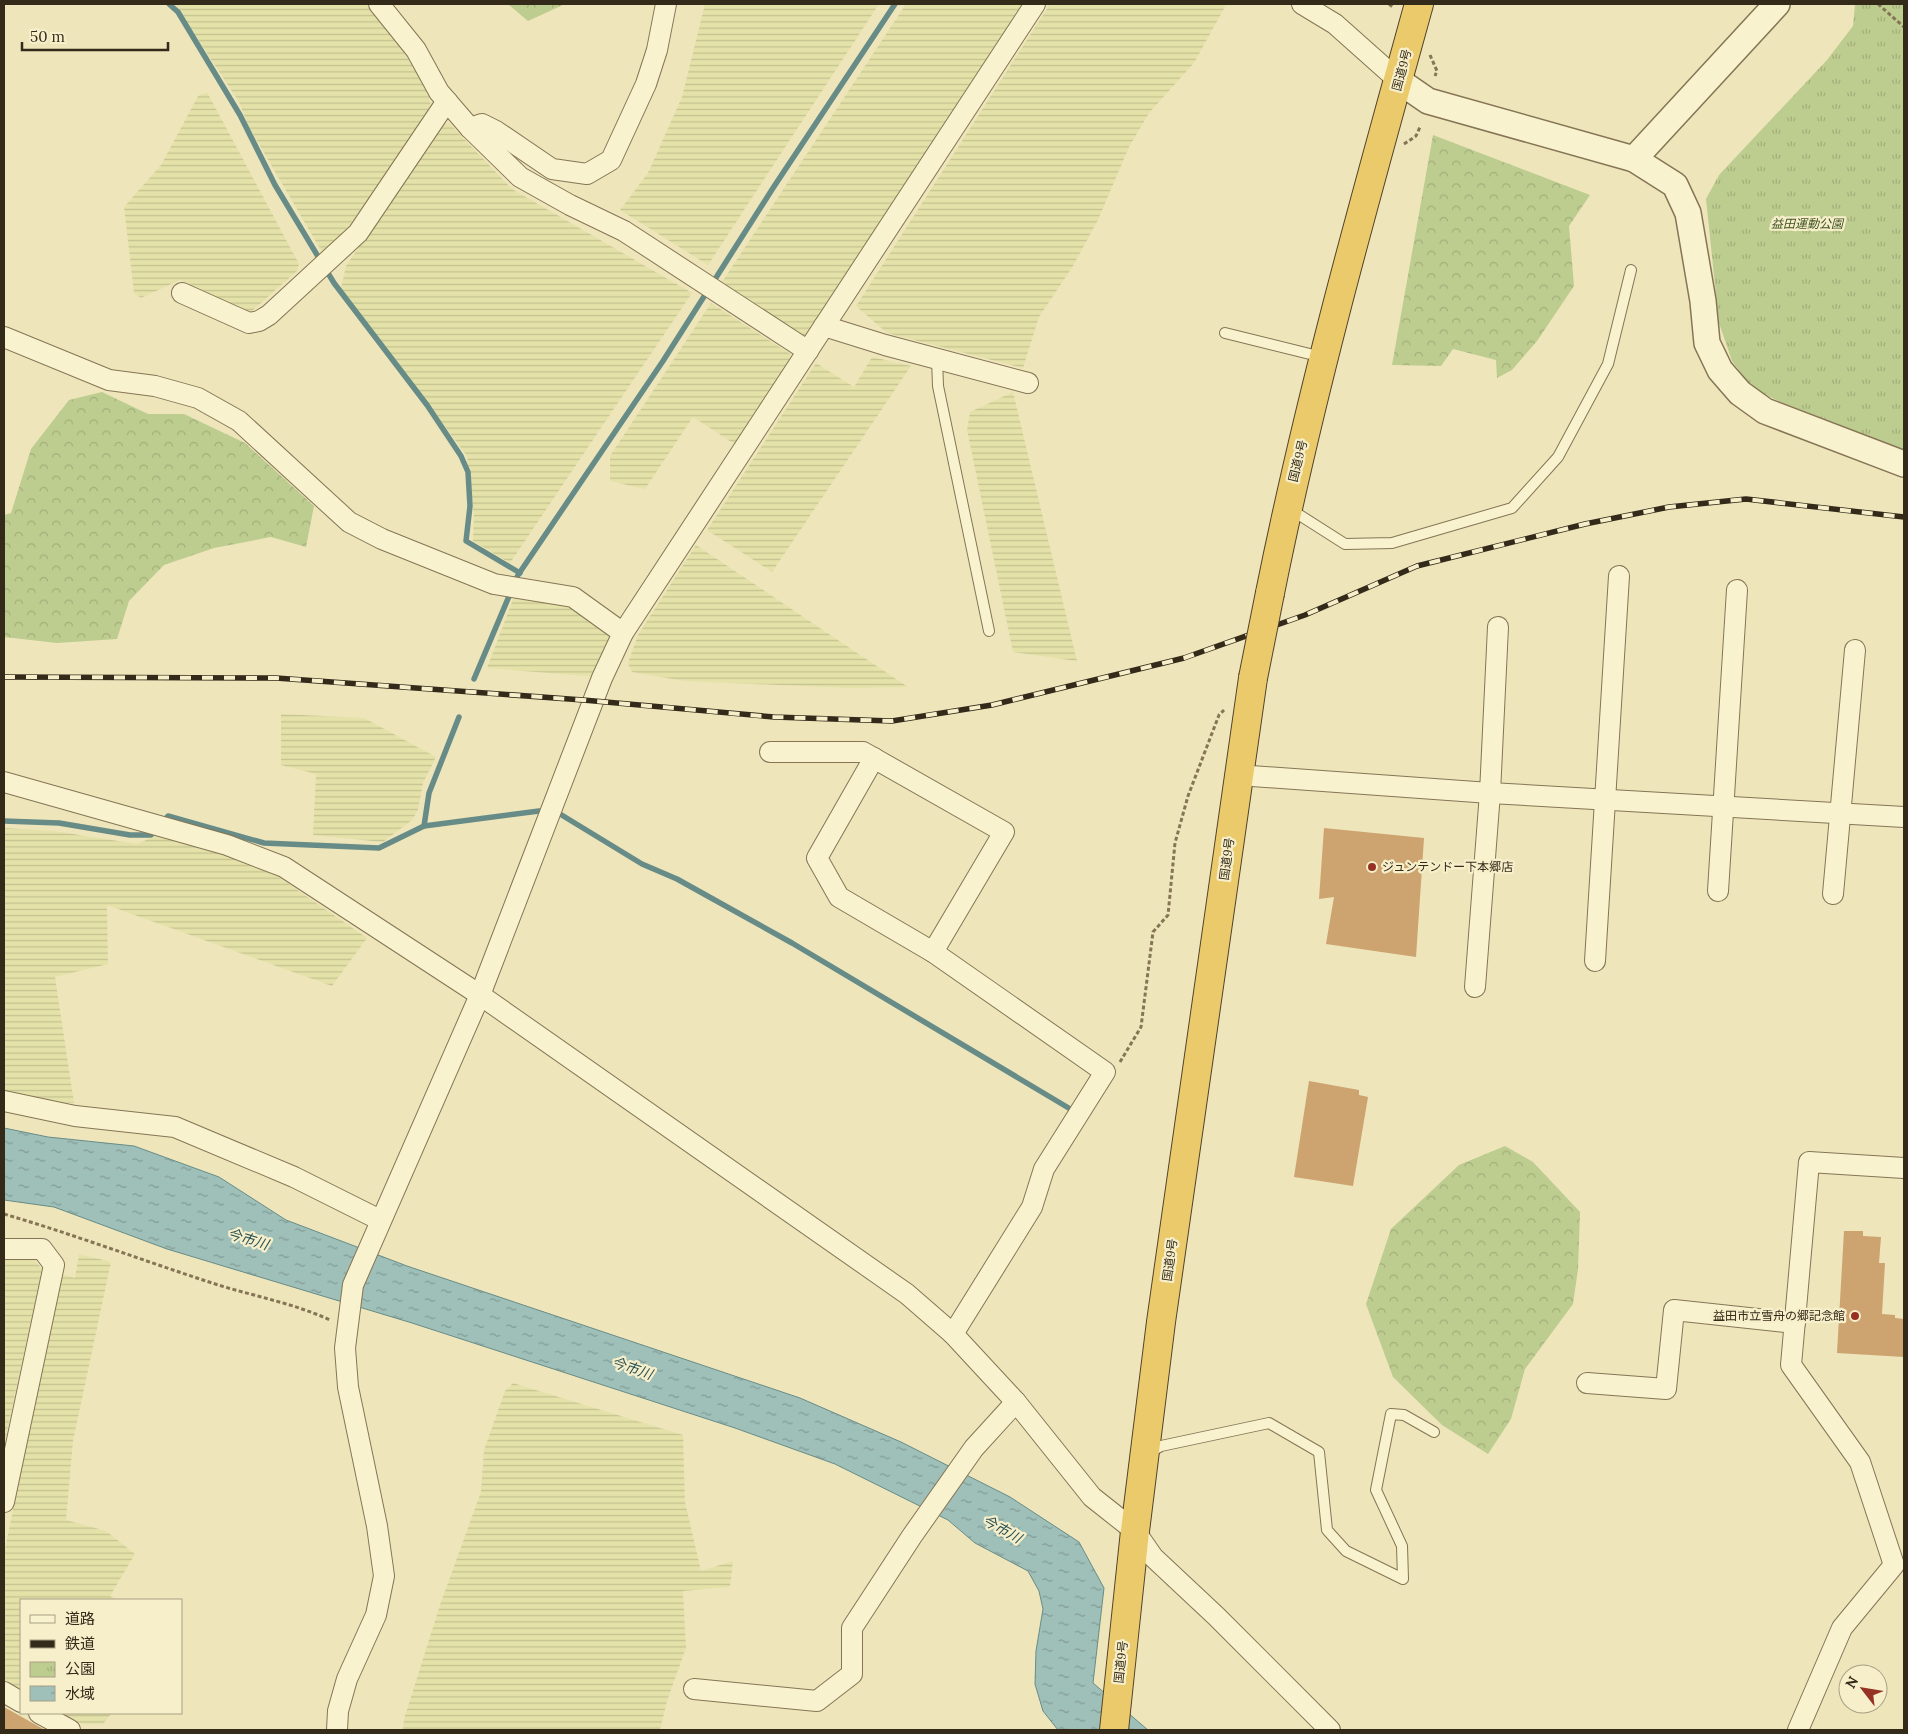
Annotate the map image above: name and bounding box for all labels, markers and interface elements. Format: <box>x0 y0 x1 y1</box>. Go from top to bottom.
scale bar <box>22 20 169 52</box>
text: 50 m <box>30 27 65 46</box>
street label: 国道9号 <box>1389 47 1414 93</box>
park label: 益田運動公園 <box>1771 216 1845 231</box>
street label: 国道9号 <box>1285 438 1310 484</box>
street label: 国道9号 <box>1216 837 1237 881</box>
place label: ジュンテンドー下本郷店 <box>1382 859 1513 874</box>
marker: ジュンテンドー下本郷店 <box>1366 861 1378 873</box>
water label: 今市川 <box>225 1224 273 1254</box>
street label: 国道9号 <box>1159 1238 1180 1282</box>
place label: 益田市立雪舟の郷記念館 <box>1713 1308 1845 1323</box>
marker: 益田市立雪舟の郷記念館 <box>1849 1310 1861 1322</box>
water label: 今市川 <box>609 1353 657 1384</box>
water label: 今市川 <box>979 1511 1026 1548</box>
legend <box>20 1599 182 1714</box>
text: 道路 <box>65 1609 95 1628</box>
text: 鉄道 <box>65 1634 95 1653</box>
street label: 国道9号 <box>1111 1640 1130 1684</box>
text: 公園 <box>65 1659 95 1678</box>
north arrow <box>1838 1664 1888 1714</box>
text: N <box>1841 1673 1862 1692</box>
text: 水域 <box>65 1684 95 1703</box>

